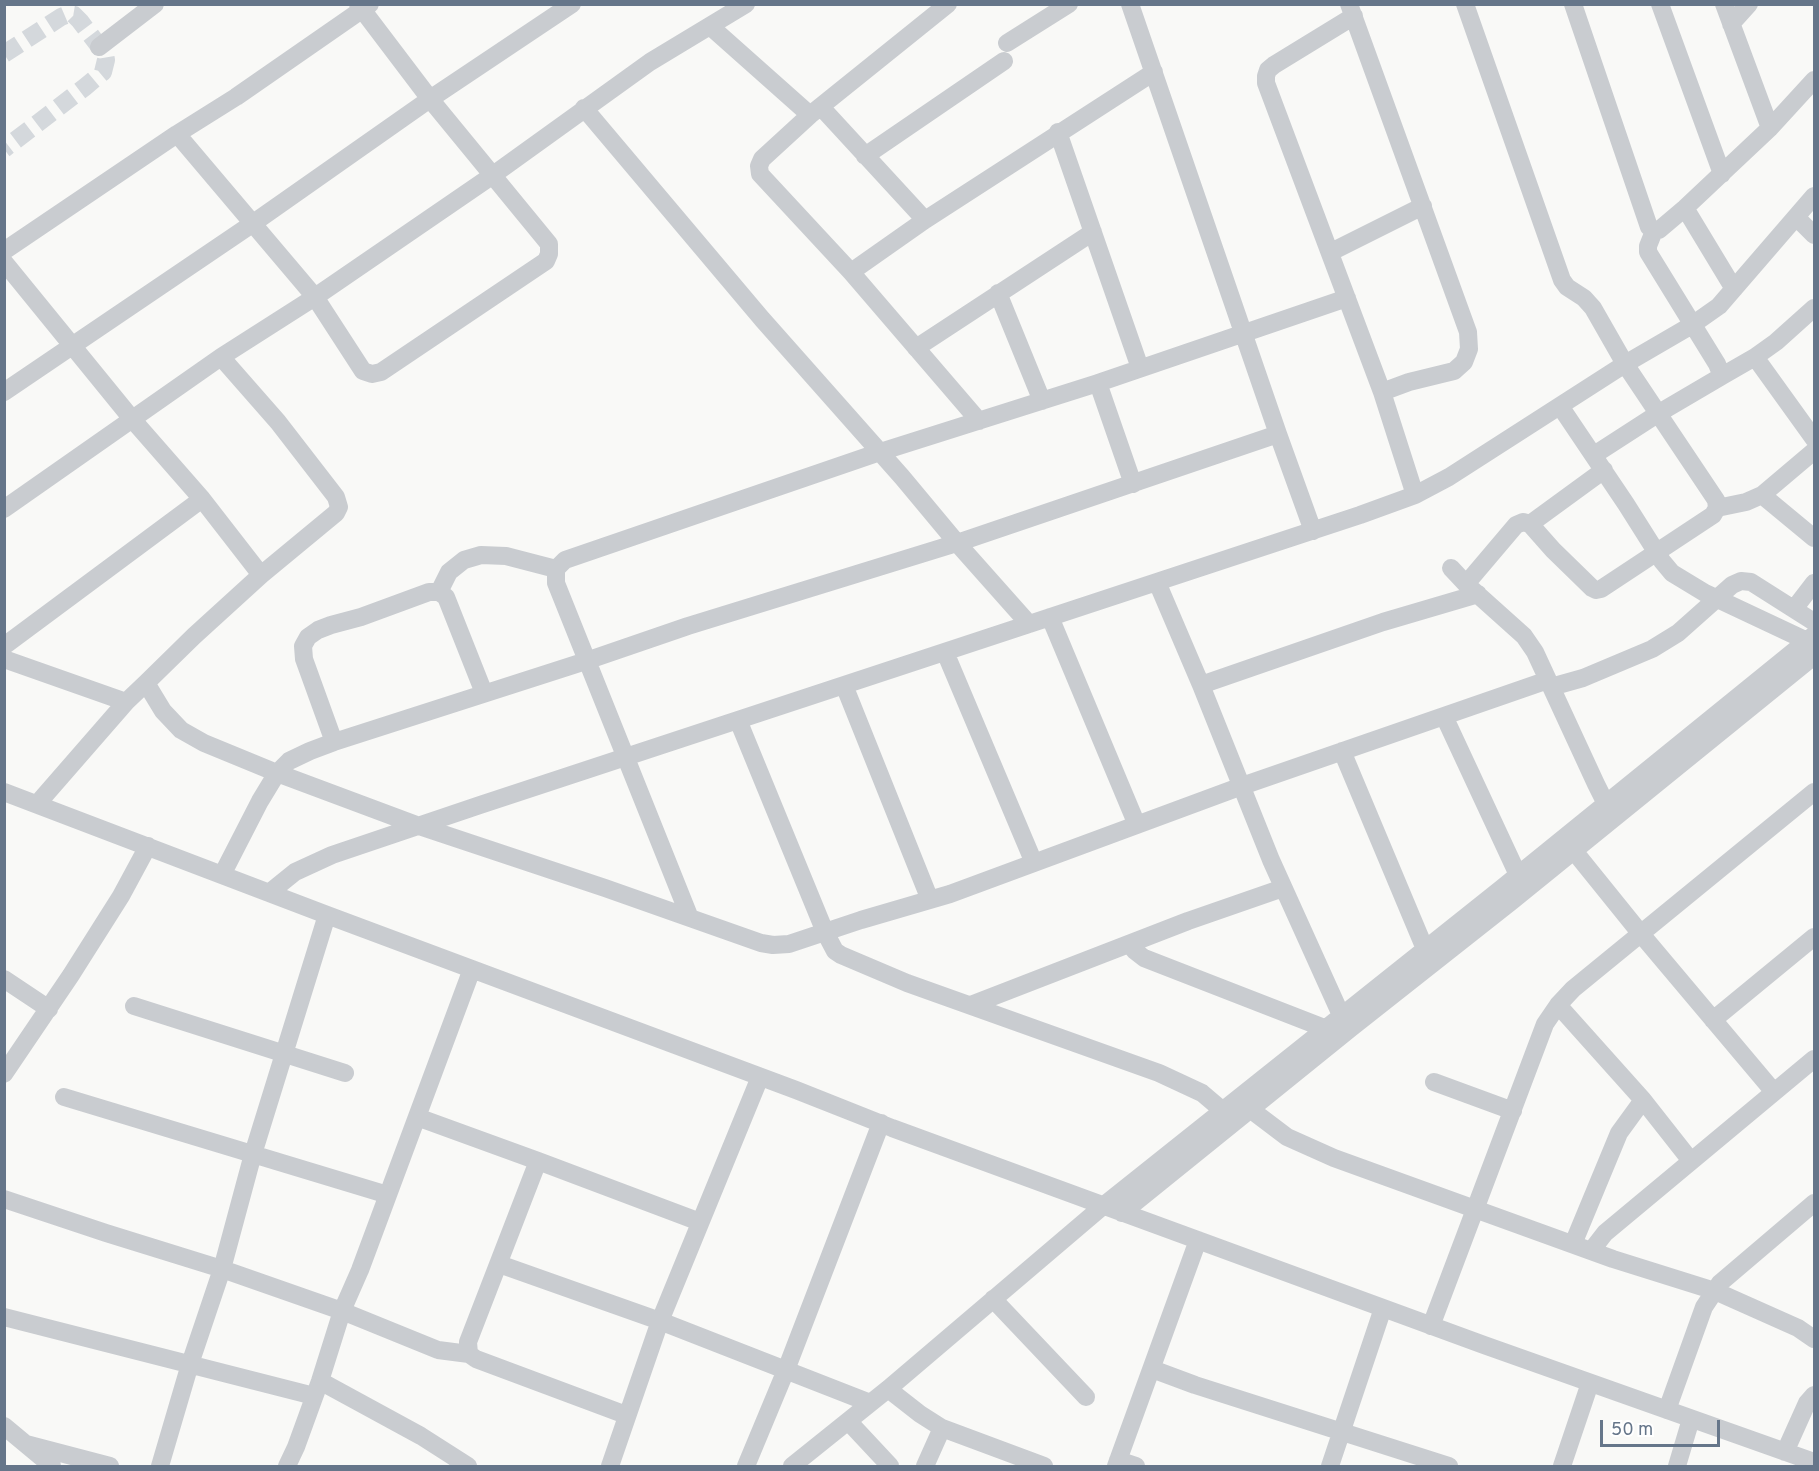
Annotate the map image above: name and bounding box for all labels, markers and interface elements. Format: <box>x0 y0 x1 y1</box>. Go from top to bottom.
scale bar <box>1603 1408 1723 1446</box>
text: 50 m <box>1611 1419 1653 1442</box>

